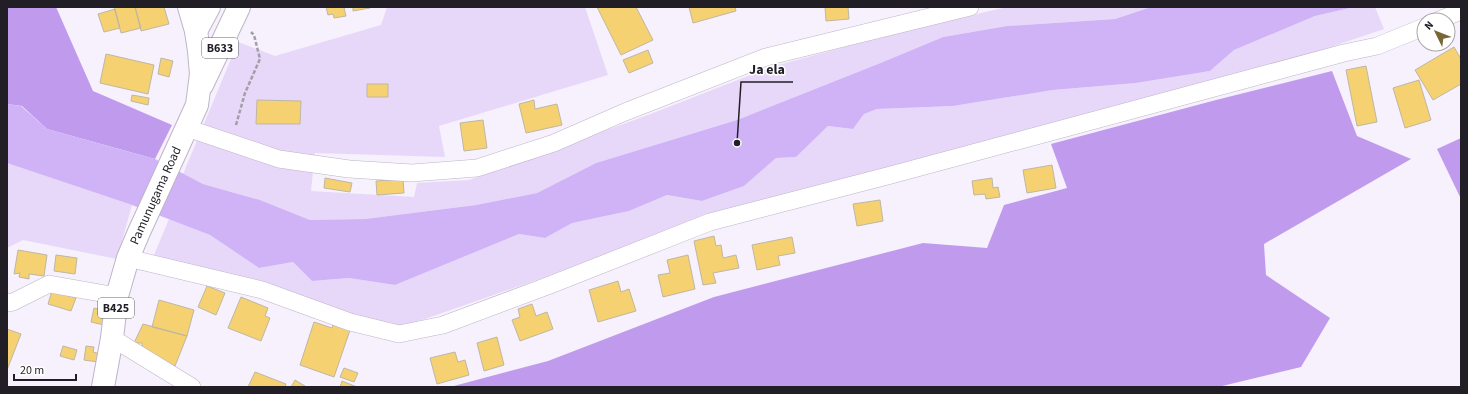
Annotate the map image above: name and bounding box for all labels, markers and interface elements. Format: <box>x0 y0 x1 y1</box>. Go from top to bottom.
north arrow <box>1416 12 1456 52</box>
text: N <box>1421 18 1437 33</box>
road number: B633 <box>202 38 238 58</box>
callout: Ja ela <box>741 56 793 82</box>
text: Ja ela <box>749 60 785 80</box>
street label: Pamunugama Road <box>126 143 186 248</box>
road number: B425 <box>98 298 134 318</box>
scale bar <box>14 356 76 382</box>
text: 20 m <box>20 362 44 379</box>

